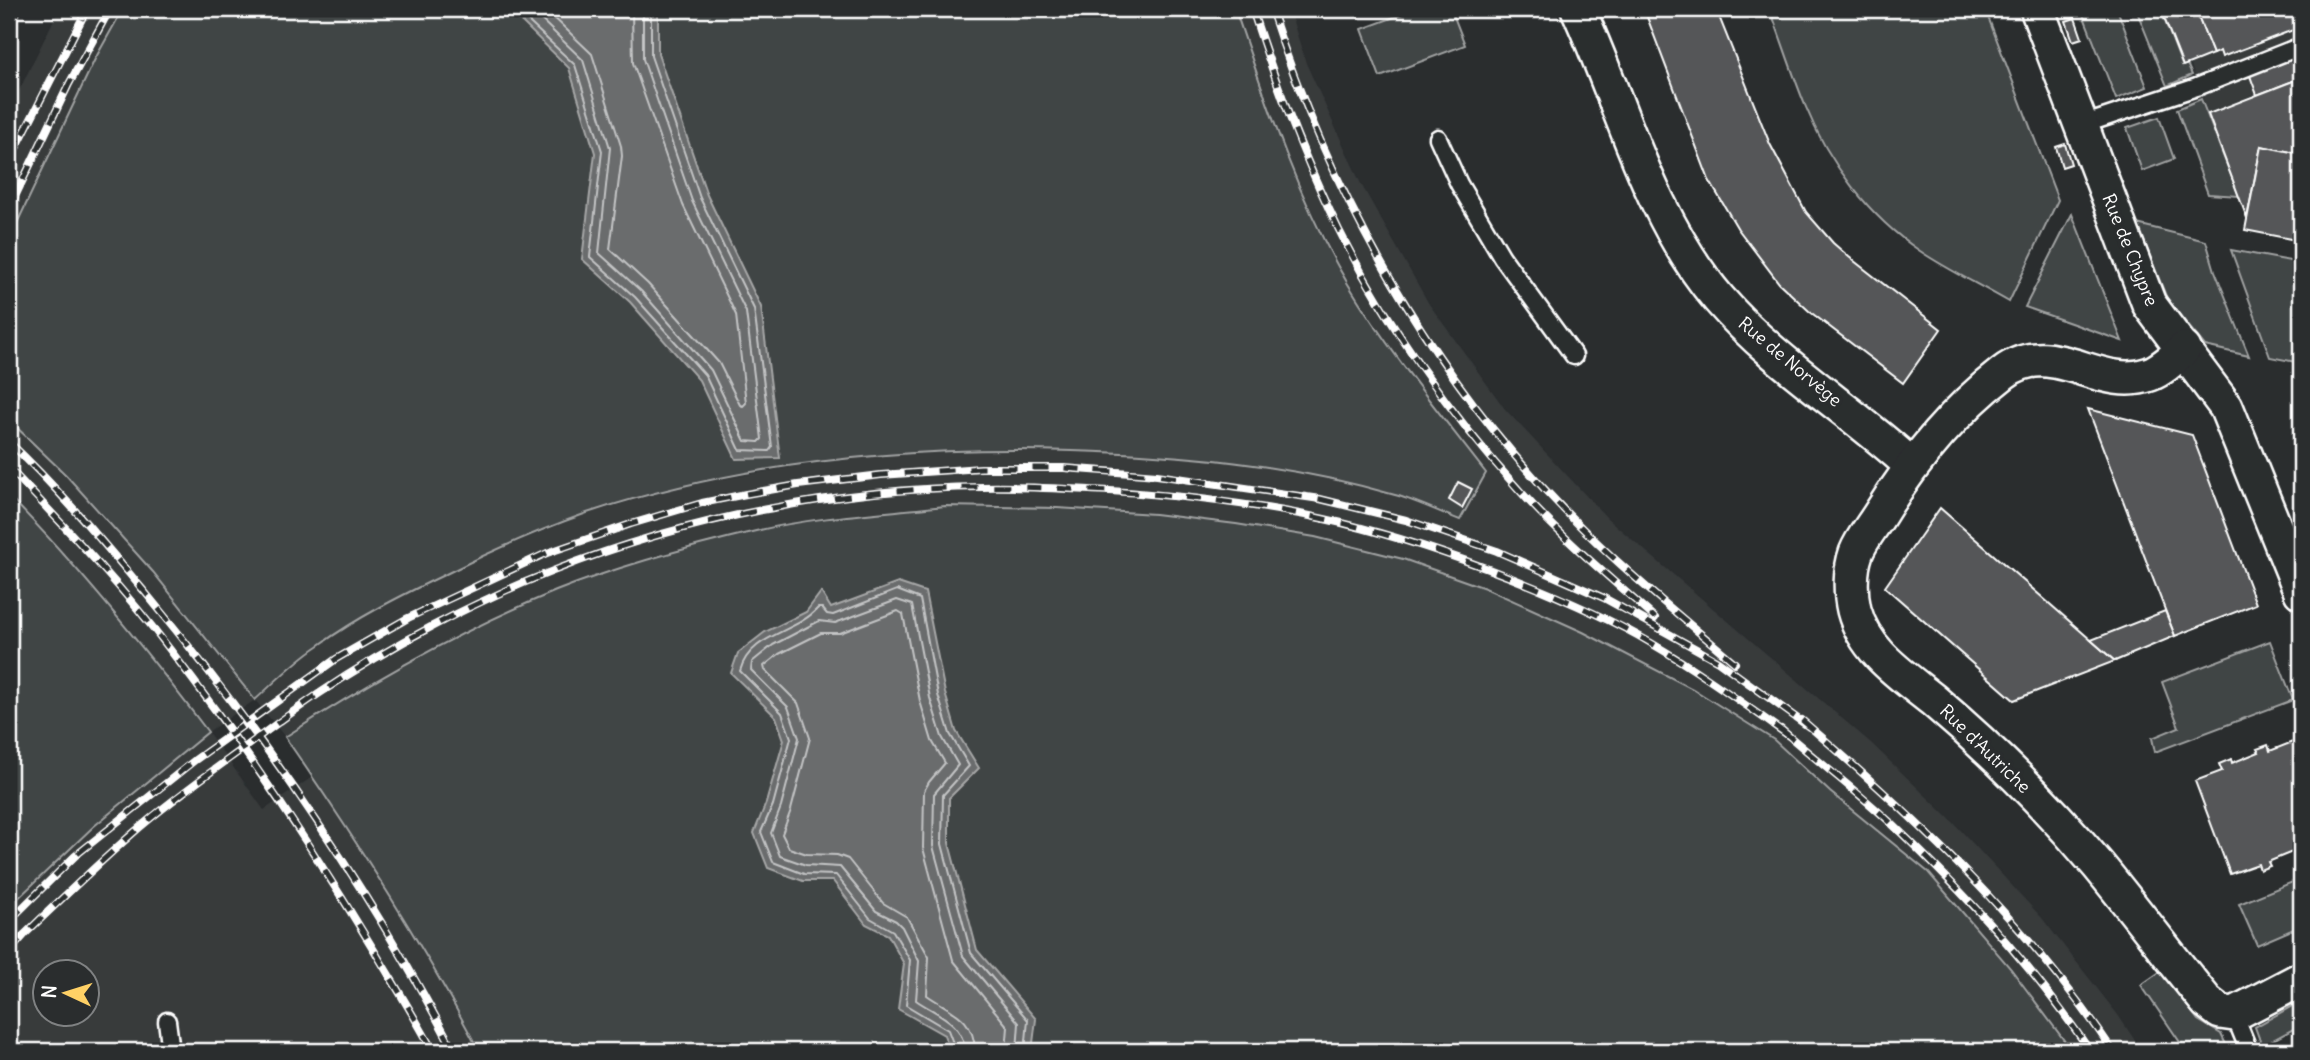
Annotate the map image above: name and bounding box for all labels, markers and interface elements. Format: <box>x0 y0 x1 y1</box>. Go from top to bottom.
street label: Rue de Chypre <box>2097 190 2163 309</box>
street label: Rue de Norvège <box>1734 312 1847 412</box>
street label: Rue d'Autriche <box>1935 699 2036 798</box>
north arrow <box>32 958 102 1028</box>
text: N <box>37 984 61 999</box>

